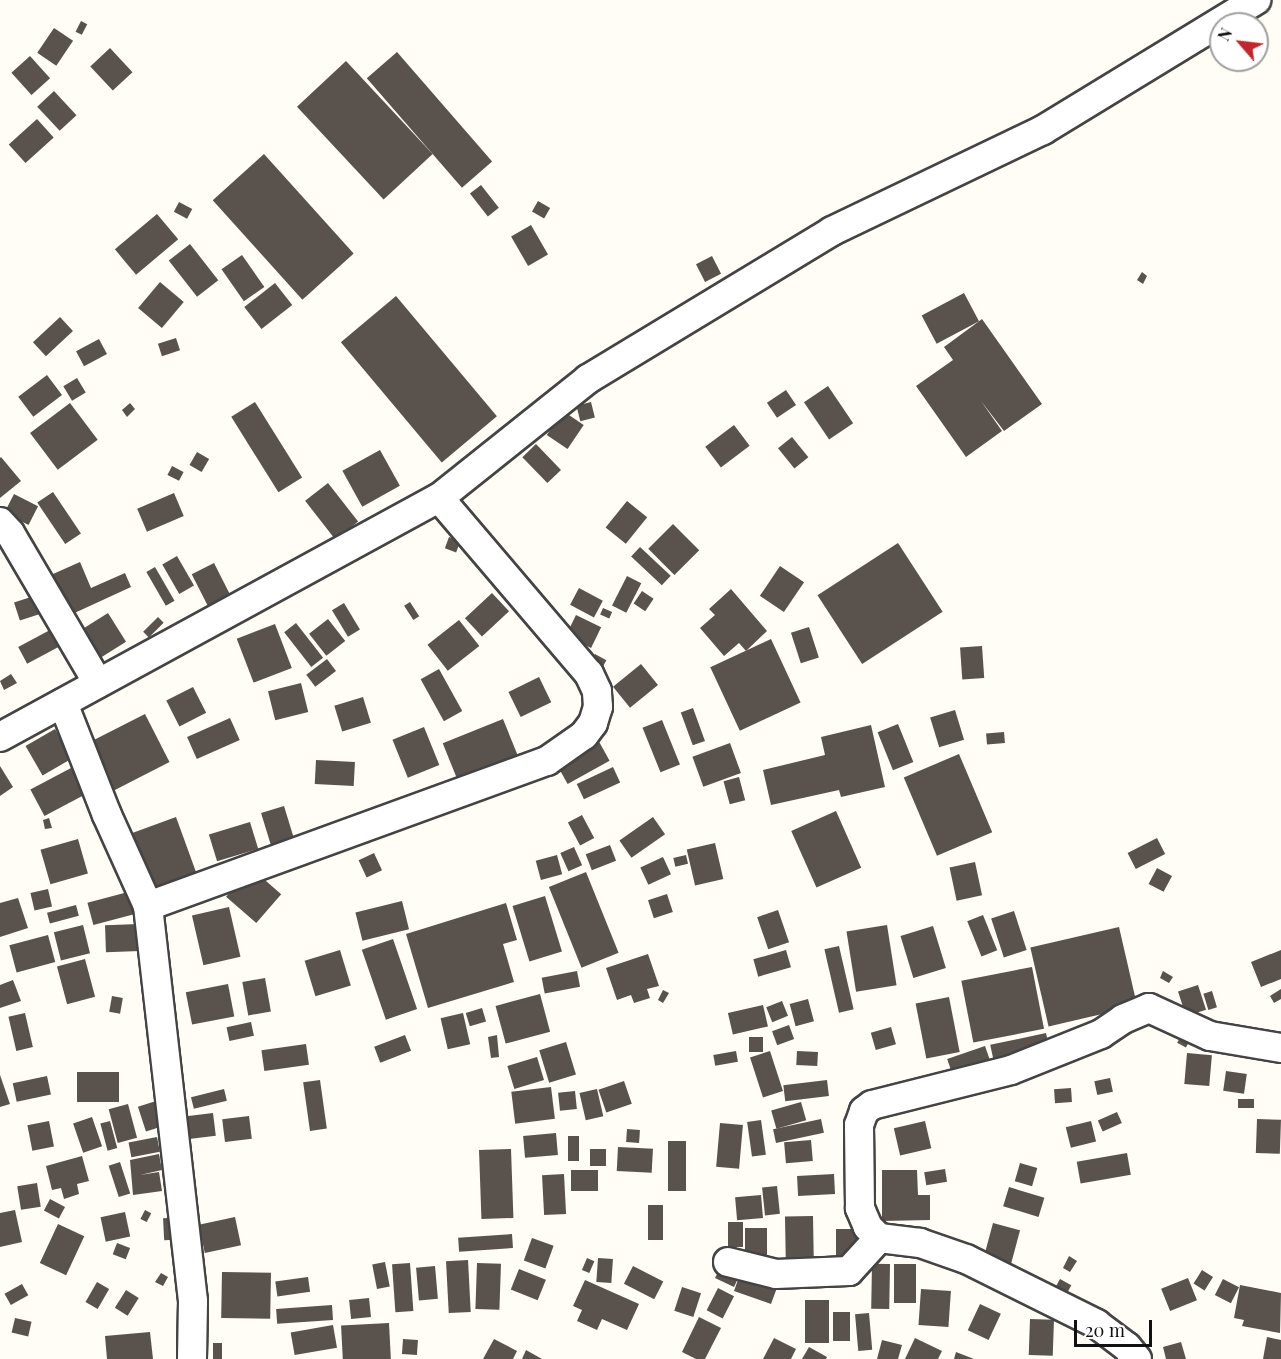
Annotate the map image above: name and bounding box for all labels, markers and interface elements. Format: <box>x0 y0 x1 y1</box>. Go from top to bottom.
north arrow <box>1209 12 1269 72</box>
text: N <box>1212 24 1236 44</box>
scale bar <box>1077 1308 1155 1346</box>
text: 20 m <box>1085 1318 1125 1342</box>

